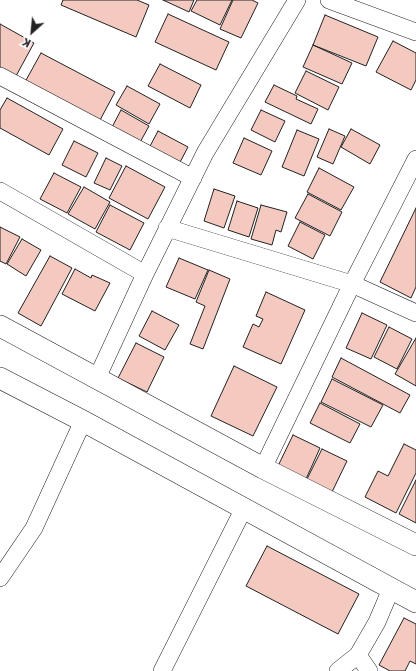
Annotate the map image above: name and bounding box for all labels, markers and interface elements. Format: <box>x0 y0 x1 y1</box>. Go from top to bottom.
north arrow <box>12 12 52 52</box>
text: K <box>20 36 33 51</box>

